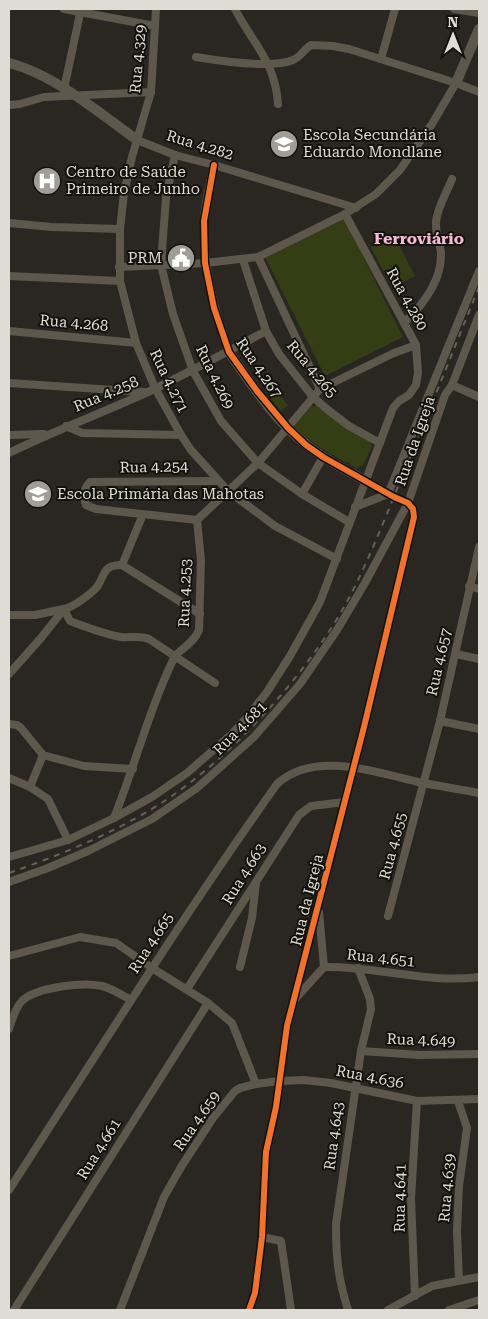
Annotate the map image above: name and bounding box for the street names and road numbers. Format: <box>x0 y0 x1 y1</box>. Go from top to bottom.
street label: Rua 4.329 <box>126 24 150 94</box>
street label: Rua 4.282 <box>164 126 236 164</box>
street label: Rua 4.280 <box>382 265 432 333</box>
street label: Rua 4.268 <box>39 311 109 335</box>
street label: Rua 4.267 <box>232 334 286 402</box>
street label: Rua 4.265 <box>283 337 341 401</box>
street label: Rua 4.269 <box>192 342 238 412</box>
street label: Rua 4.271 <box>146 346 192 416</box>
street label: Rua 4.258 <box>71 372 141 416</box>
street label: Rua da Igreja <box>391 394 439 488</box>
street label: Rua 4.254 <box>119 457 189 477</box>
street label: Rua 4.253 <box>175 558 195 628</box>
street label: Rua 4.657 <box>422 626 456 698</box>
street label: Rua 4.681 <box>209 697 271 759</box>
street label: Rua 4.655 <box>375 810 411 882</box>
street label: Rua 4.663 <box>218 840 270 908</box>
street label: Rua da Igreja <box>287 852 327 948</box>
street label: Rua 4.665 <box>125 909 177 977</box>
street label: Rua 4.651 <box>346 945 416 971</box>
street label: Rua 4.649 <box>386 1030 456 1050</box>
street label: Rua 4.636 <box>334 1062 406 1092</box>
street label: Rua 4.659 <box>170 1088 224 1154</box>
street label: Rua 4.643 <box>320 1101 348 1171</box>
street label: Rua 4.661 <box>73 1115 125 1183</box>
street label: Rua 4.639 <box>435 1153 459 1223</box>
street label: Rua 4.641 <box>390 1163 410 1233</box>

